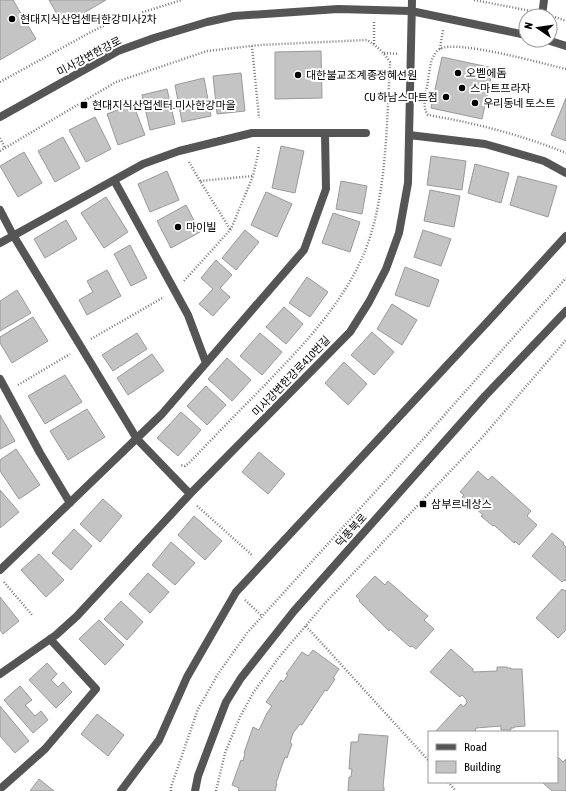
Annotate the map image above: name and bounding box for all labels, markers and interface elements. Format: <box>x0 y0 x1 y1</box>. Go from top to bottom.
north arrow <box>518 8 558 48</box>
place label: 현대지식산업센터한강미사2차 <box>20 13 157 25</box>
marker: 현대지식산업센터한강미사2차 <box>7 14 17 24</box>
text: N <box>522 21 535 30</box>
street label: 미사강변한강로 <box>55 34 123 78</box>
place label: 오벧에돔 <box>466 67 506 79</box>
marker: 오벧에돔 <box>453 68 463 78</box>
place label: 대한불교조계종정혜선원 <box>306 69 417 81</box>
marker: 대한불교조계종정혜선원 <box>293 70 303 80</box>
place label: 스마트프라자 <box>470 82 531 94</box>
marker: 스마트프라자 <box>457 83 467 93</box>
place label: CU 하남스마트점 <box>364 91 438 103</box>
marker: CU 하남스마트점 <box>441 92 451 102</box>
place label: 우리동네 토스트 <box>483 97 555 109</box>
marker: 우리동네 토스트 <box>470 98 480 108</box>
place label: 현대지식산업센터.미사한강마을 <box>92 99 236 111</box>
marker: 현대지식산업센터.미사한강마을 <box>79 100 89 110</box>
place label: 마이빌 <box>186 221 216 233</box>
marker: 마이빌 <box>173 222 183 232</box>
street label: 미사강변한강로410번길 <box>250 333 332 419</box>
place label: 삼부르네상스 <box>431 498 492 510</box>
marker: 삼부르네상스 <box>418 499 428 509</box>
street label: 덕풍북로 <box>333 511 369 549</box>
legend <box>428 731 558 783</box>
text: Road <box>464 740 487 754</box>
text: Building <box>464 760 502 774</box>

